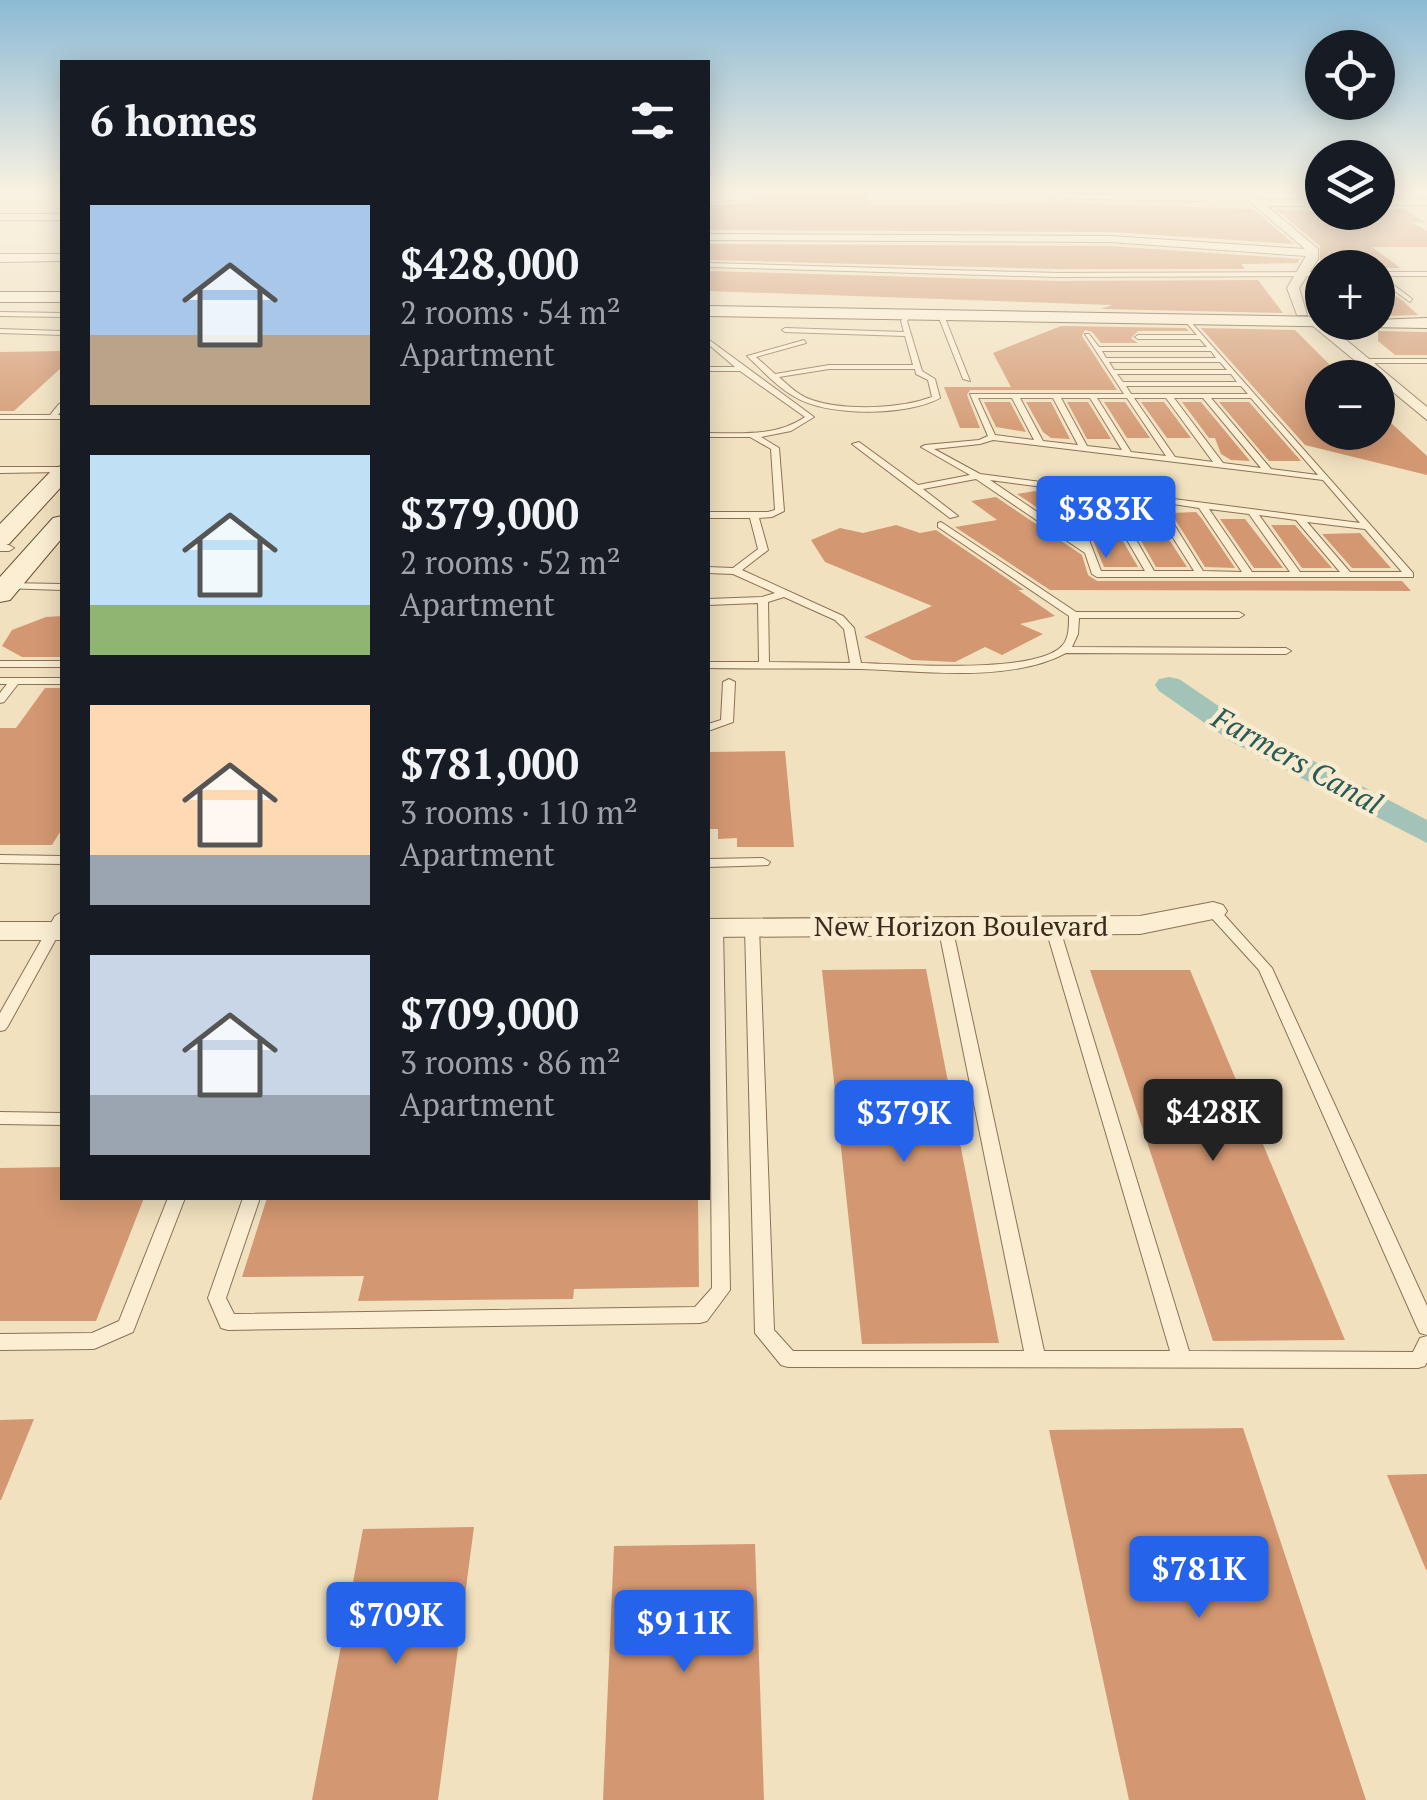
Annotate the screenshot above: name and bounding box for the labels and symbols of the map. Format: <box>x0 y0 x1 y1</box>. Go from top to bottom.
pin: $383K <box>1036 476 1176 561</box>
water label: Farmers Canal <box>1205 697 1390 824</box>
street label: New Horizon Boulevard <box>814 907 1108 944</box>
pin: $428K <box>1143 1079 1283 1164</box>
pin: $379K <box>834 1080 974 1165</box>
pin: $781K <box>1129 1536 1269 1621</box>
pin: $709K <box>326 1582 466 1667</box>
pin: $911K <box>614 1590 754 1675</box>

